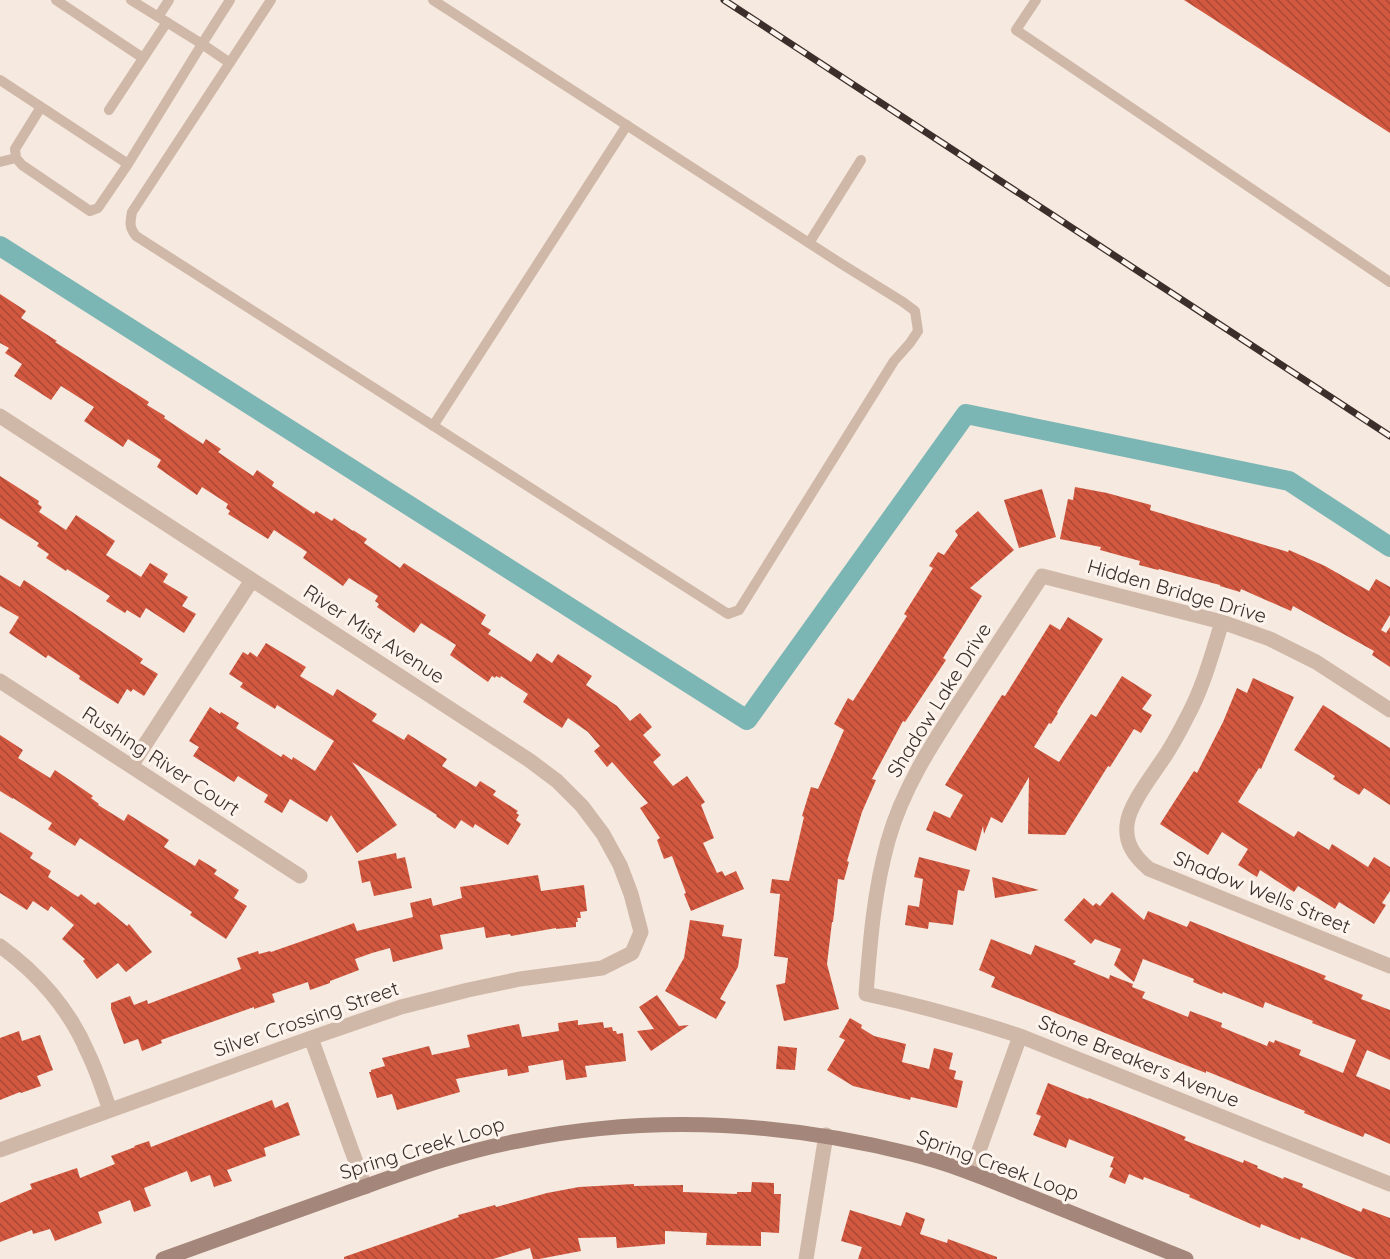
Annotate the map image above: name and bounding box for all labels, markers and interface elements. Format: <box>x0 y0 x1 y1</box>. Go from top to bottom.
street label: Hidden Bridge Drive <box>1085 553 1270 628</box>
street label: River Mist Avenue <box>299 579 450 689</box>
street label: Shadow Lake Drive <box>881 618 996 782</box>
street label: Rushing River Court <box>78 700 245 821</box>
street label: Shadow Wells Street <box>1170 845 1354 939</box>
street label: Silver Crossing Street <box>210 975 402 1062</box>
street label: Stone Breakers Avenue <box>1035 1009 1243 1112</box>
street label: Spring Creek Loop <box>337 1111 507 1184</box>
street label: Spring Creek Loop <box>914 1124 1083 1205</box>

